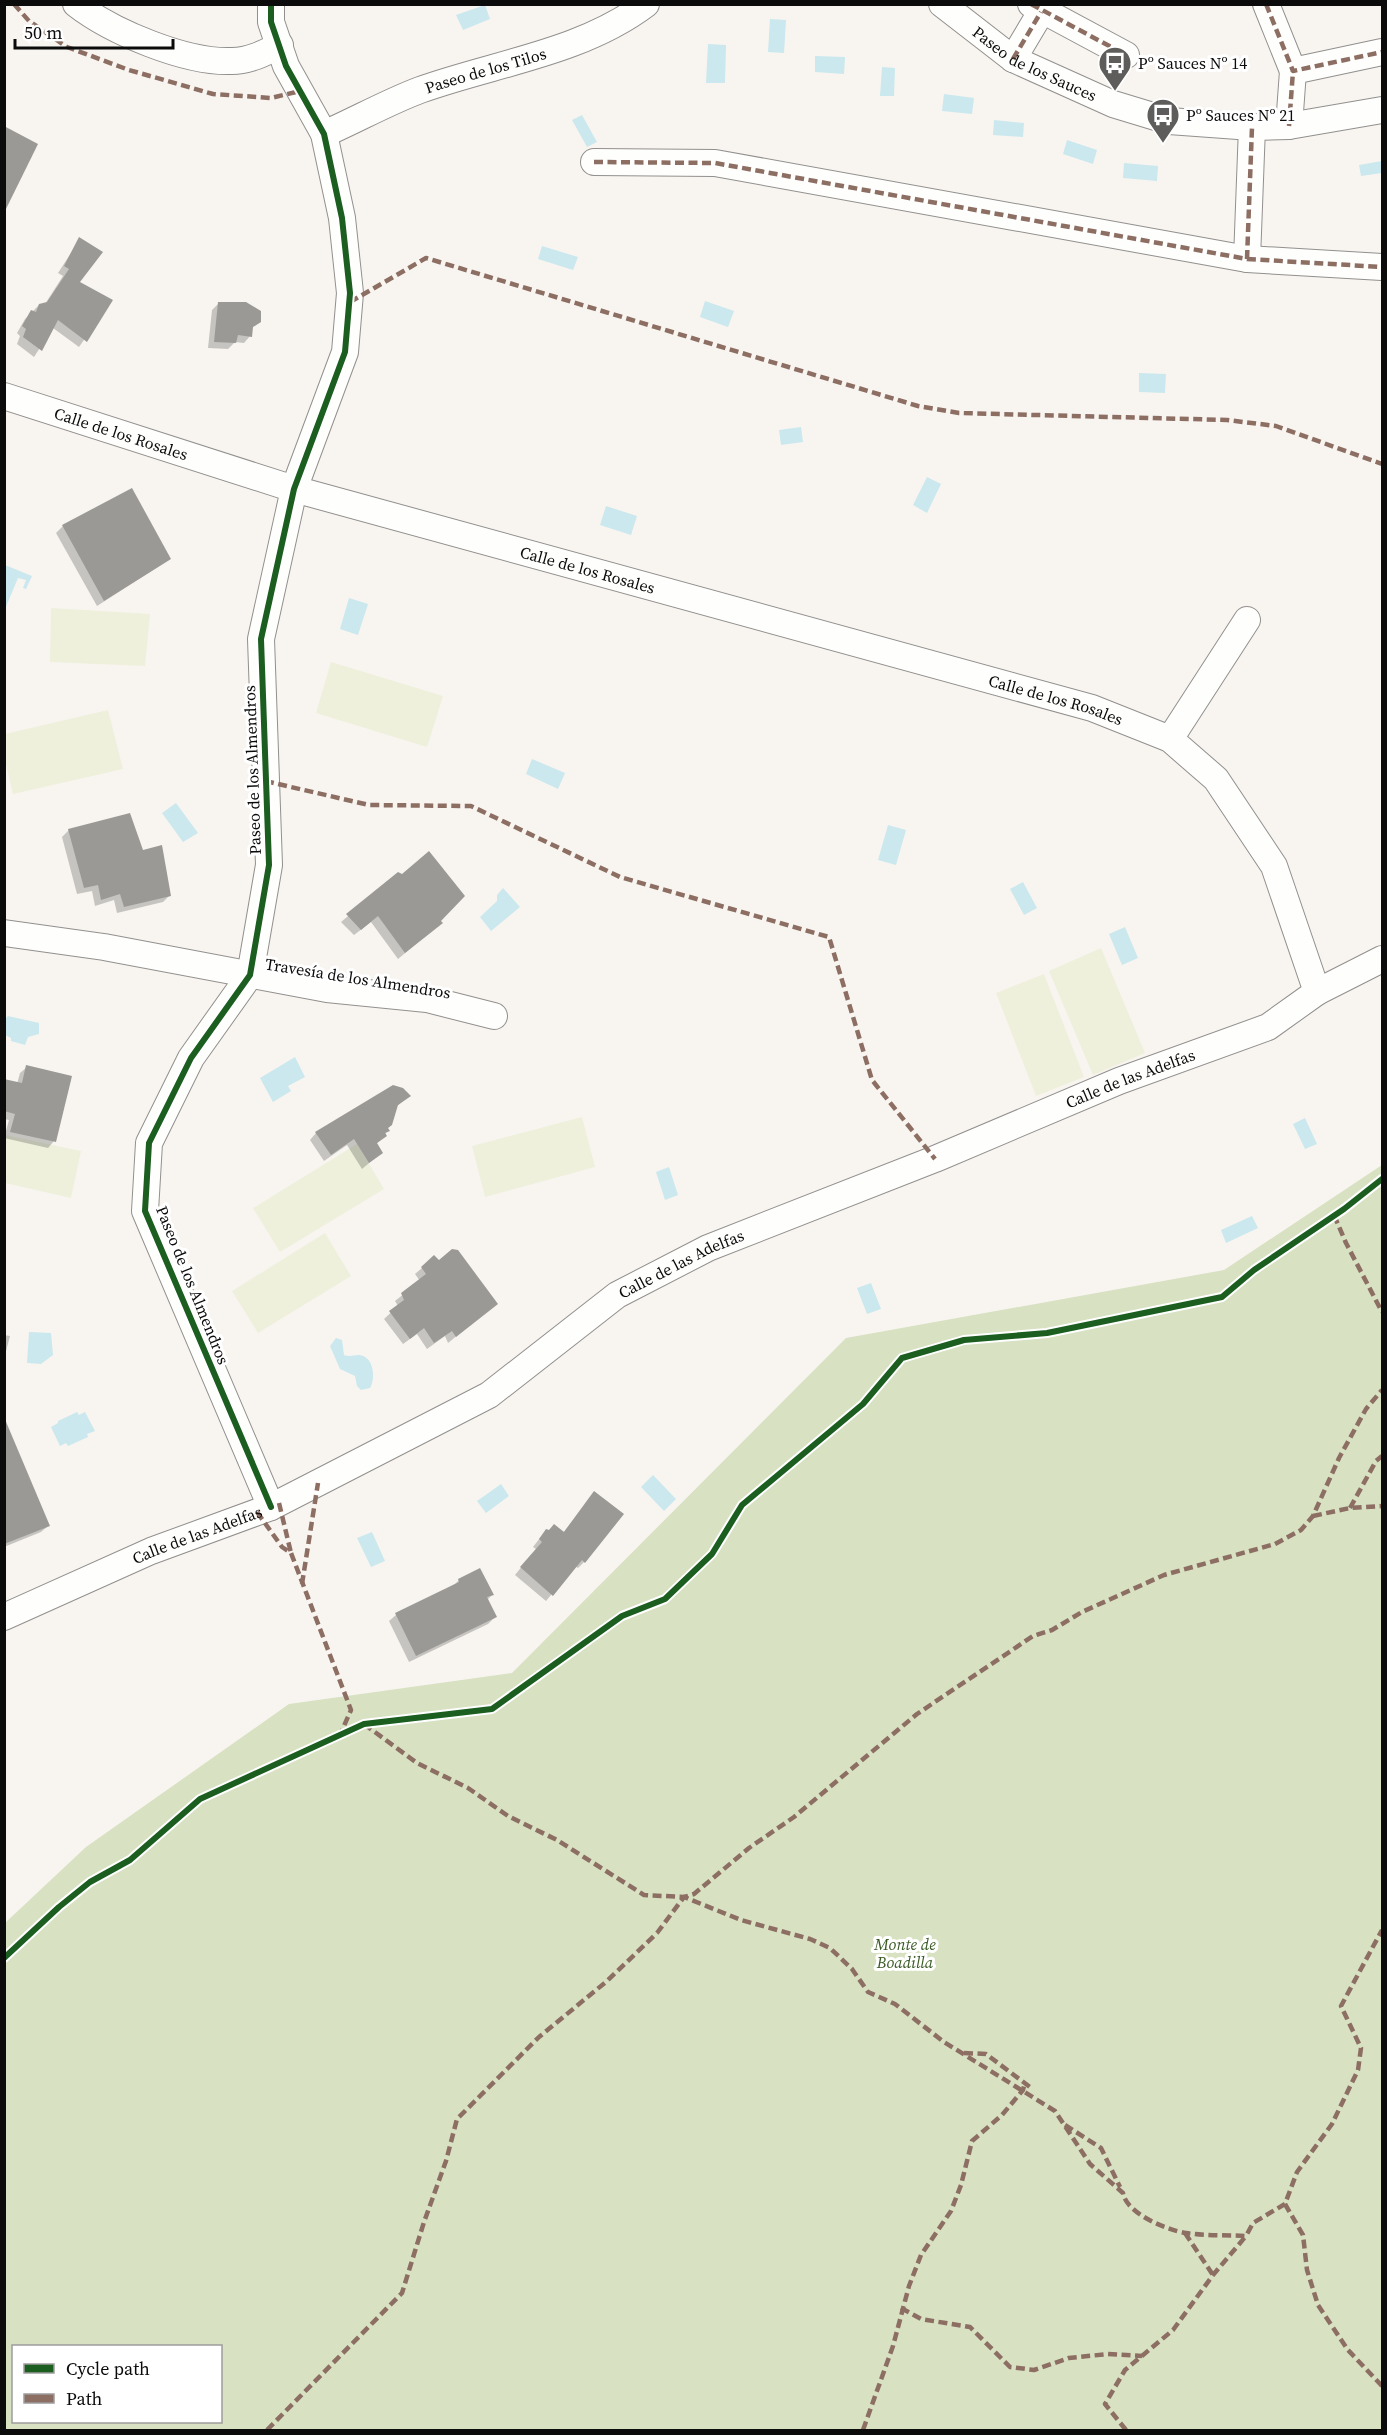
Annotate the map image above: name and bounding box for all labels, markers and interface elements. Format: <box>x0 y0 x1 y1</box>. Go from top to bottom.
scale bar <box>15 12 172 50</box>
text: 50 m <box>24 20 62 45</box>
street label: Paseo de los Sauces <box>968 21 1100 106</box>
street label: Paseo de los Tilos <box>422 42 549 98</box>
bus stop icon: Pº Sauces Nº 14 <box>1097 45 1133 92</box>
place label: Pº Sauces Nº 14 <box>1138 52 1247 74</box>
bus stop icon: Pº Sauces Nº 21 <box>1145 97 1181 144</box>
place label: Pº Sauces Nº 21 <box>1186 104 1295 126</box>
street label: Calle de los Rosales <box>52 402 191 465</box>
street label: Calle de los Rosales <box>518 541 658 599</box>
street label: Calle de los Rosales <box>986 669 1126 730</box>
street label: Paseo de los Almendros <box>238 685 266 855</box>
street label: Travesía de los Almendros <box>264 952 452 1004</box>
street label: Calle de las Adelfas <box>1062 1043 1198 1113</box>
street label: Paseo de los Almendros <box>151 1202 235 1368</box>
street label: Calle de las Adelfas <box>615 1224 747 1303</box>
street label: Calle de las Adelfas <box>129 1500 265 1569</box>
park label: Monte de Boadilla <box>873 1933 936 1973</box>
legend <box>12 2345 222 2423</box>
text: Cycle path <box>66 2356 150 2381</box>
text: Path <box>66 2386 103 2411</box>

